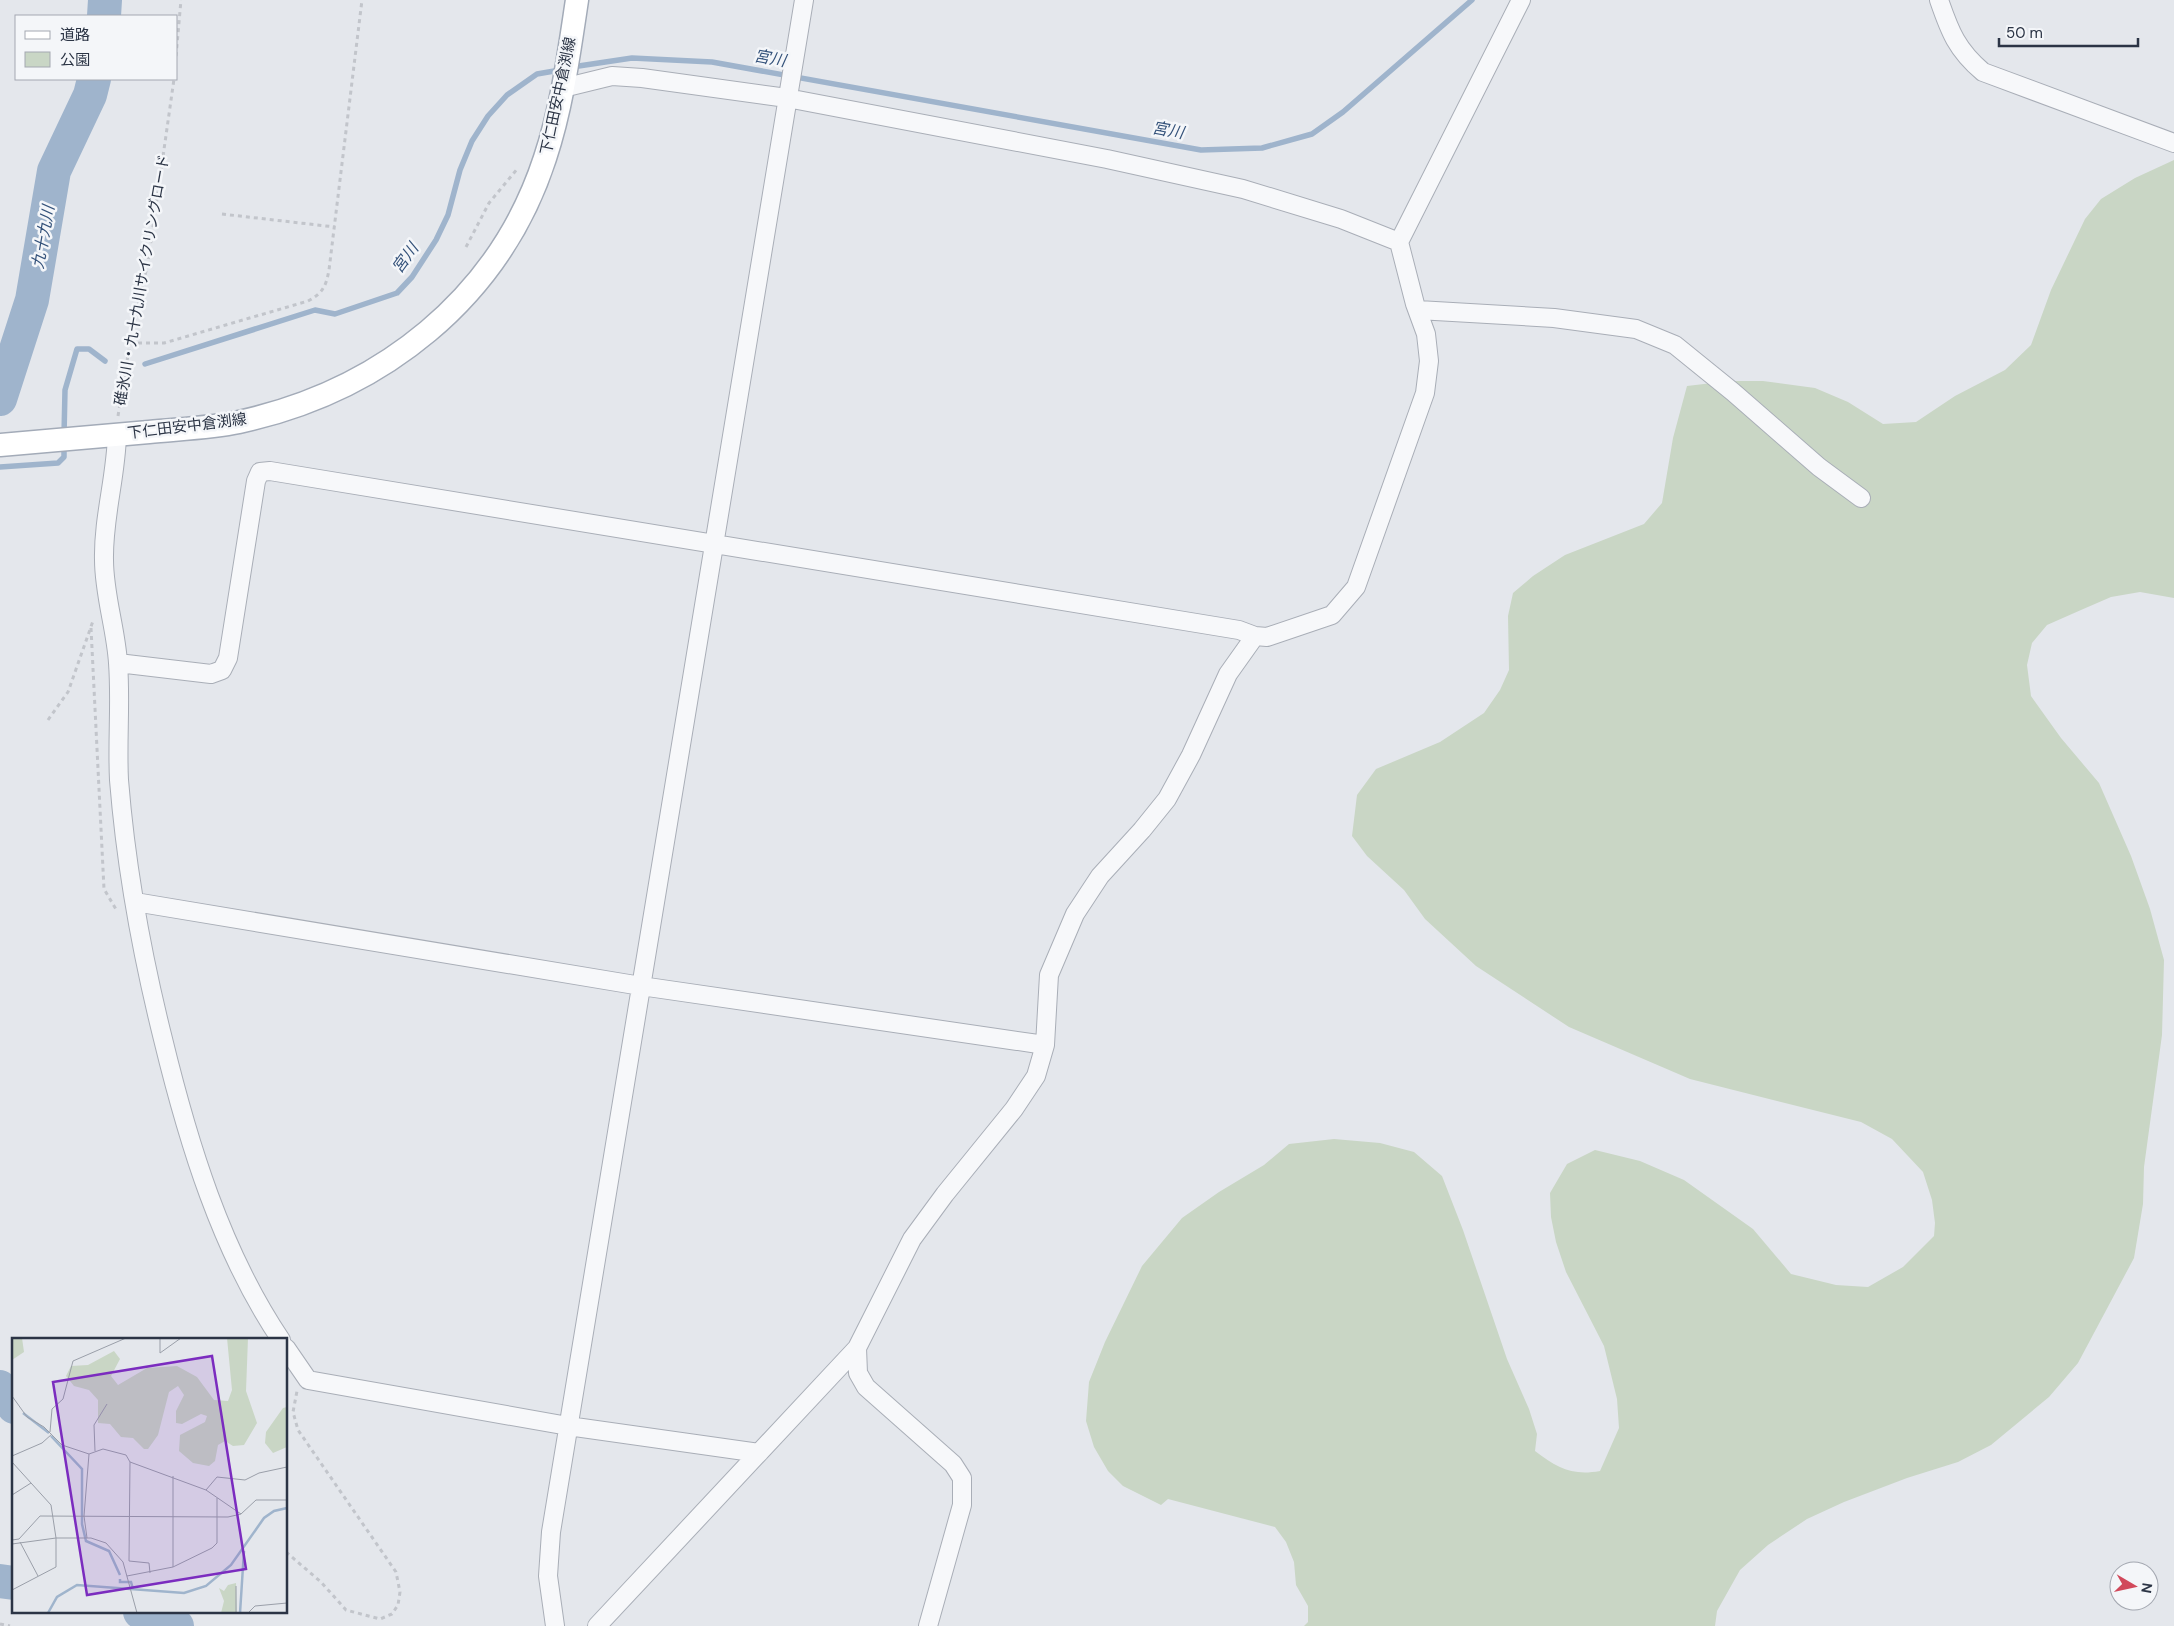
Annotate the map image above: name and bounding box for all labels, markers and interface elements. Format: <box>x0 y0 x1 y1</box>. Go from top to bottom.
legend <box>15 15 178 80</box>
scale bar <box>1999 15 2138 47</box>
text: 50 m <box>2006 23 2043 43</box>
text: 道路 <box>60 25 90 45</box>
street label: 下仁田安中倉渕線 <box>536 35 580 157</box>
water label: 宮川 <box>752 45 790 71</box>
text: 公園 <box>60 50 90 70</box>
water label: 宮川 <box>1150 117 1188 143</box>
street label: 碓氷川・九十九川サイクリングロード <box>110 153 174 407</box>
water label: 九十九川 <box>27 202 59 270</box>
water label: 宮川 <box>387 237 424 277</box>
street label: 下仁田安中倉渕線 <box>126 409 248 443</box>
inset map <box>12 1338 288 1614</box>
north arrow <box>2109 1561 2159 1611</box>
text: N <box>2137 1582 2157 1594</box>

